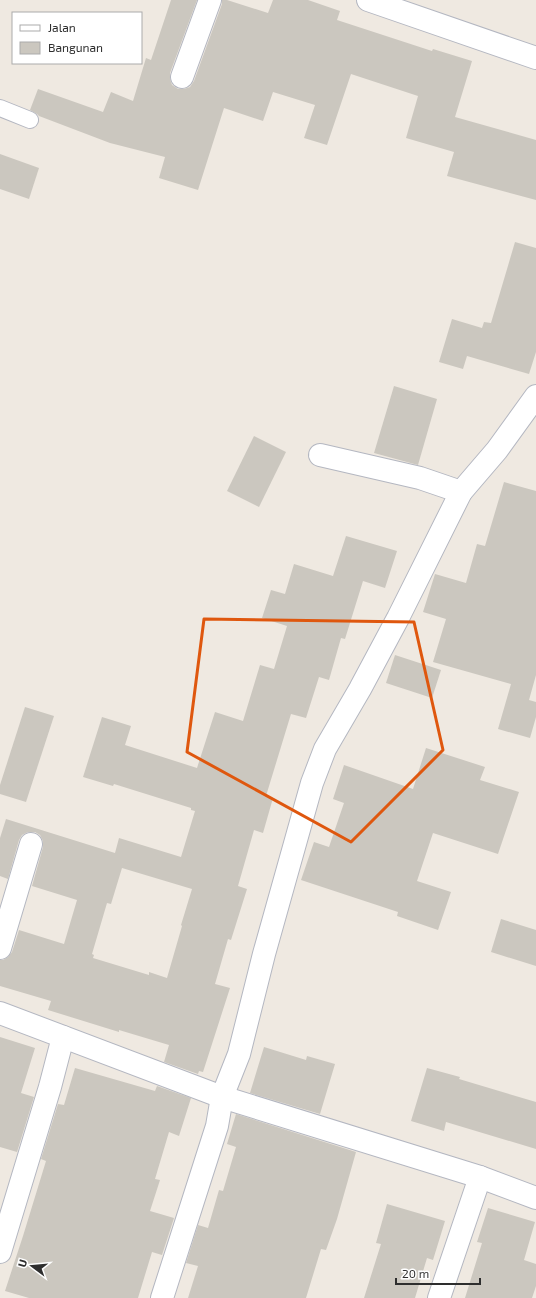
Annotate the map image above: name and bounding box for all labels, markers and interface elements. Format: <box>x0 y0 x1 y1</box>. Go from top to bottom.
legend <box>12 12 142 64</box>
text: Jalan <box>48 20 76 34</box>
text: Bangunan <box>48 40 103 54</box>
north arrow <box>12 1246 52 1286</box>
text: U <box>15 1258 29 1269</box>
scale bar <box>396 1260 480 1286</box>
text: 20 m <box>402 1266 429 1280</box>

